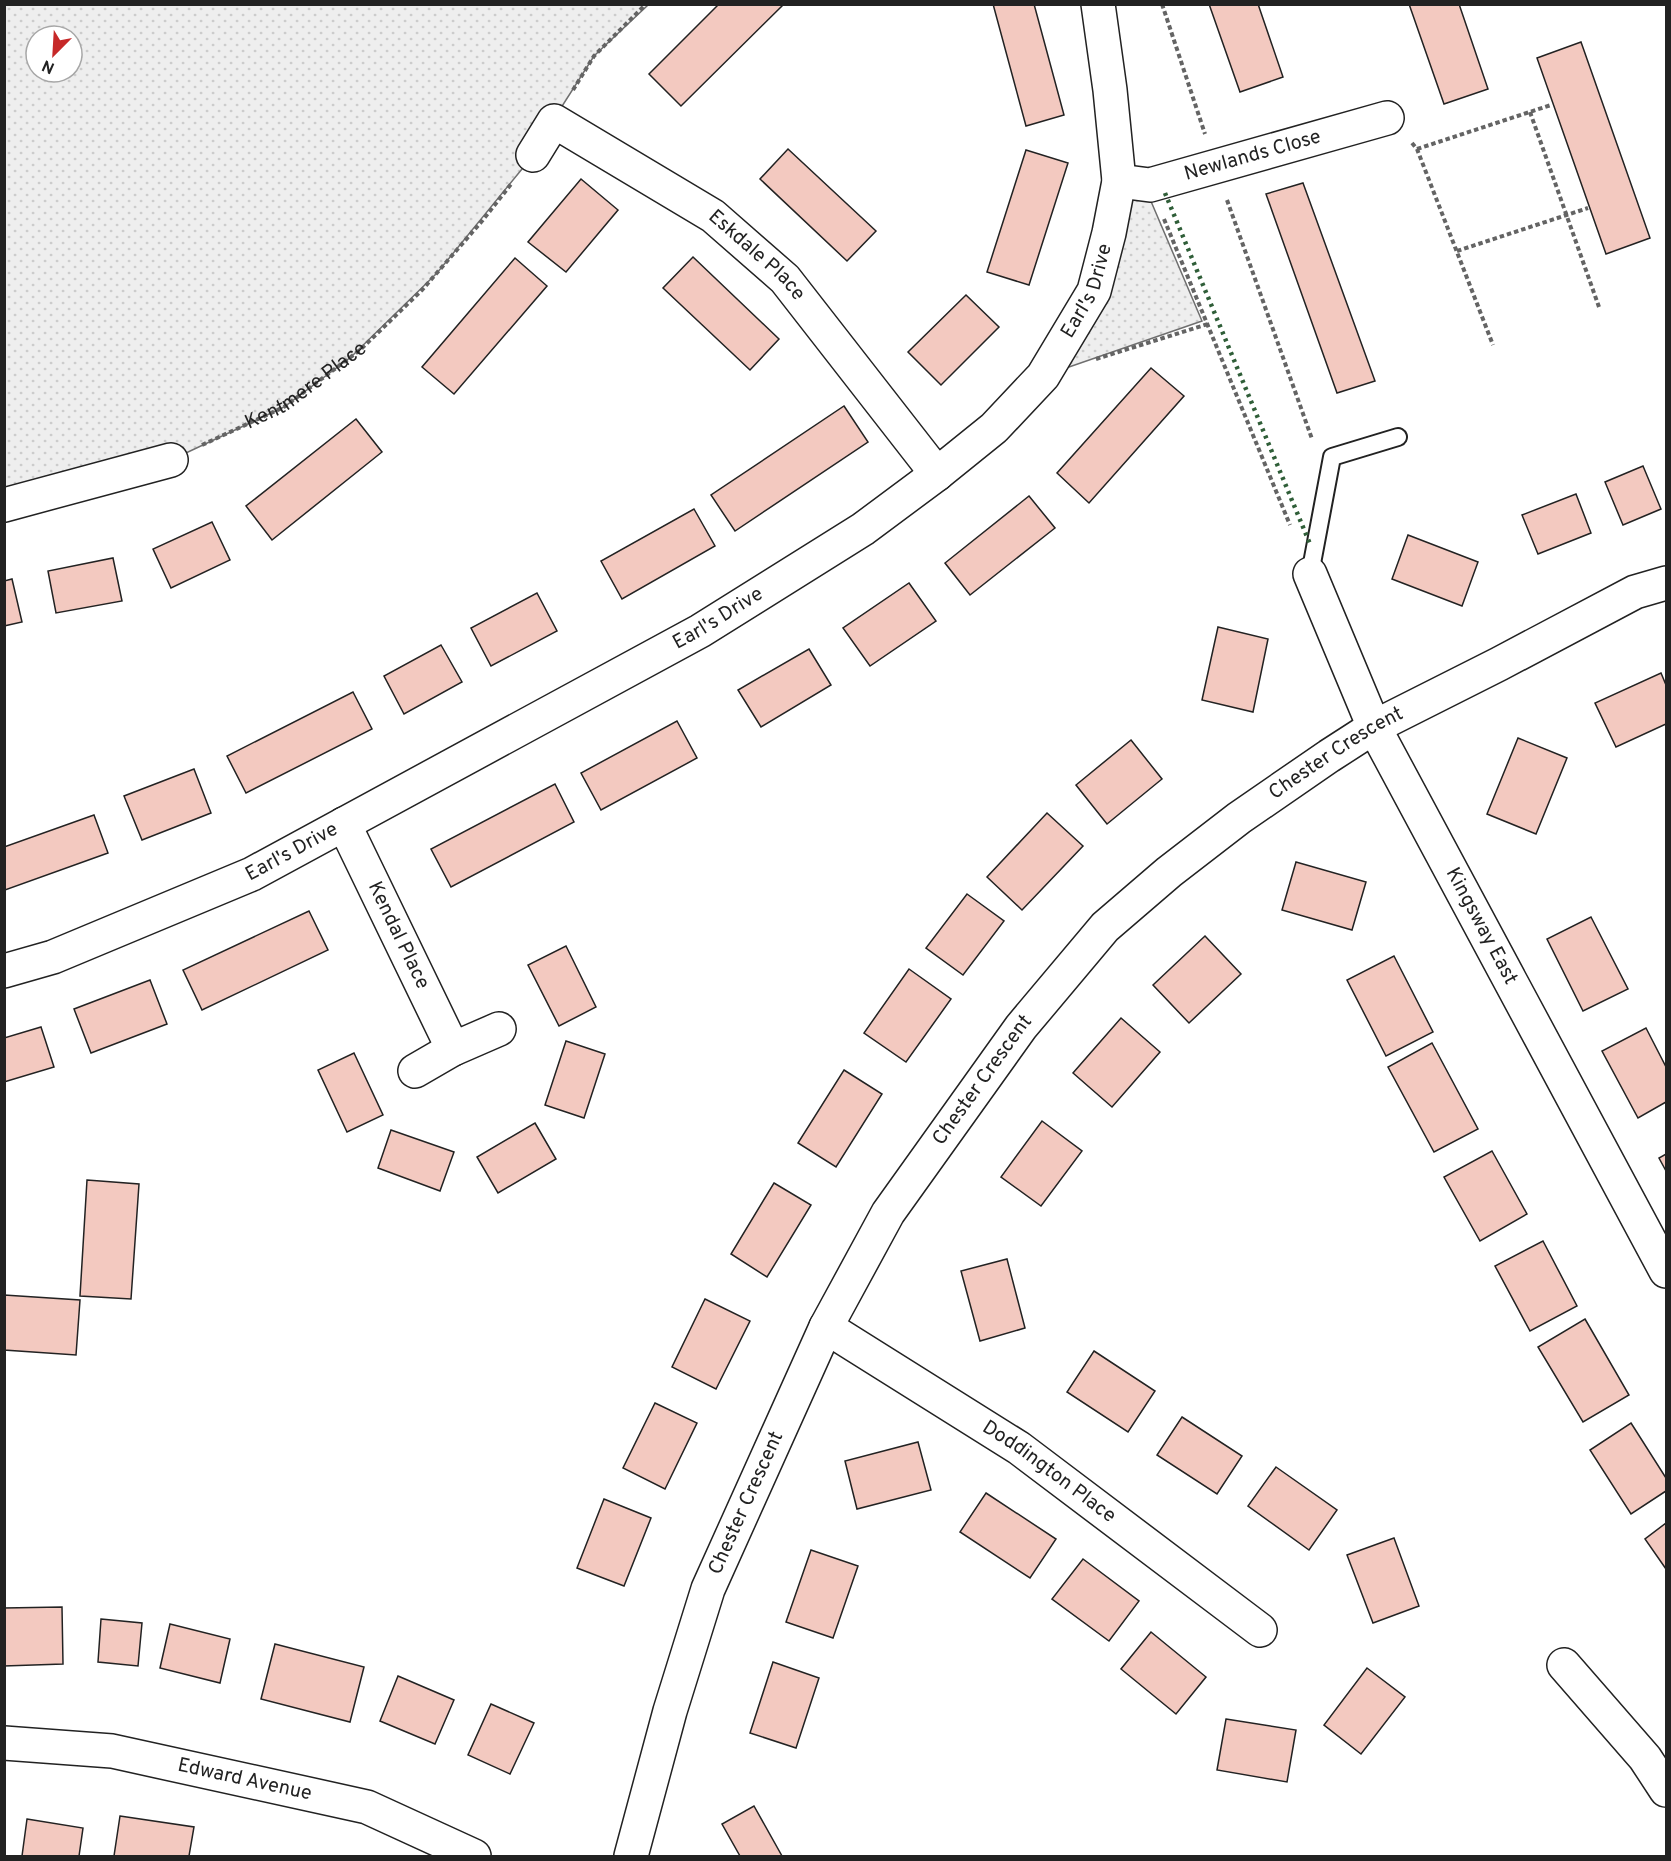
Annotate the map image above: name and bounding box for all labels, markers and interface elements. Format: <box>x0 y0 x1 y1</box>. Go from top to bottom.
north arrow <box>24 24 84 84</box>
text: N <box>39 54 58 77</box>
street label: Newlands Close <box>1181 124 1324 188</box>
street label: Eskdale Place <box>702 204 810 306</box>
street label: Earl's Drive <box>1055 241 1119 343</box>
street label: Kentmere Place <box>241 337 373 436</box>
street label: Earl's Drive <box>668 582 768 656</box>
street label: Chester Crescent <box>1264 701 1408 806</box>
street label: Earl's Drive <box>241 817 343 888</box>
street label: Kingsway East <box>1439 863 1523 989</box>
street label: Kendal Place <box>361 877 435 994</box>
street label: Chester Crescent <box>927 1010 1038 1151</box>
street label: Doddington Place <box>977 1415 1121 1529</box>
street label: Chester Crescent <box>703 1427 790 1579</box>
street label: Edward Avenue <box>175 1753 314 1807</box>

